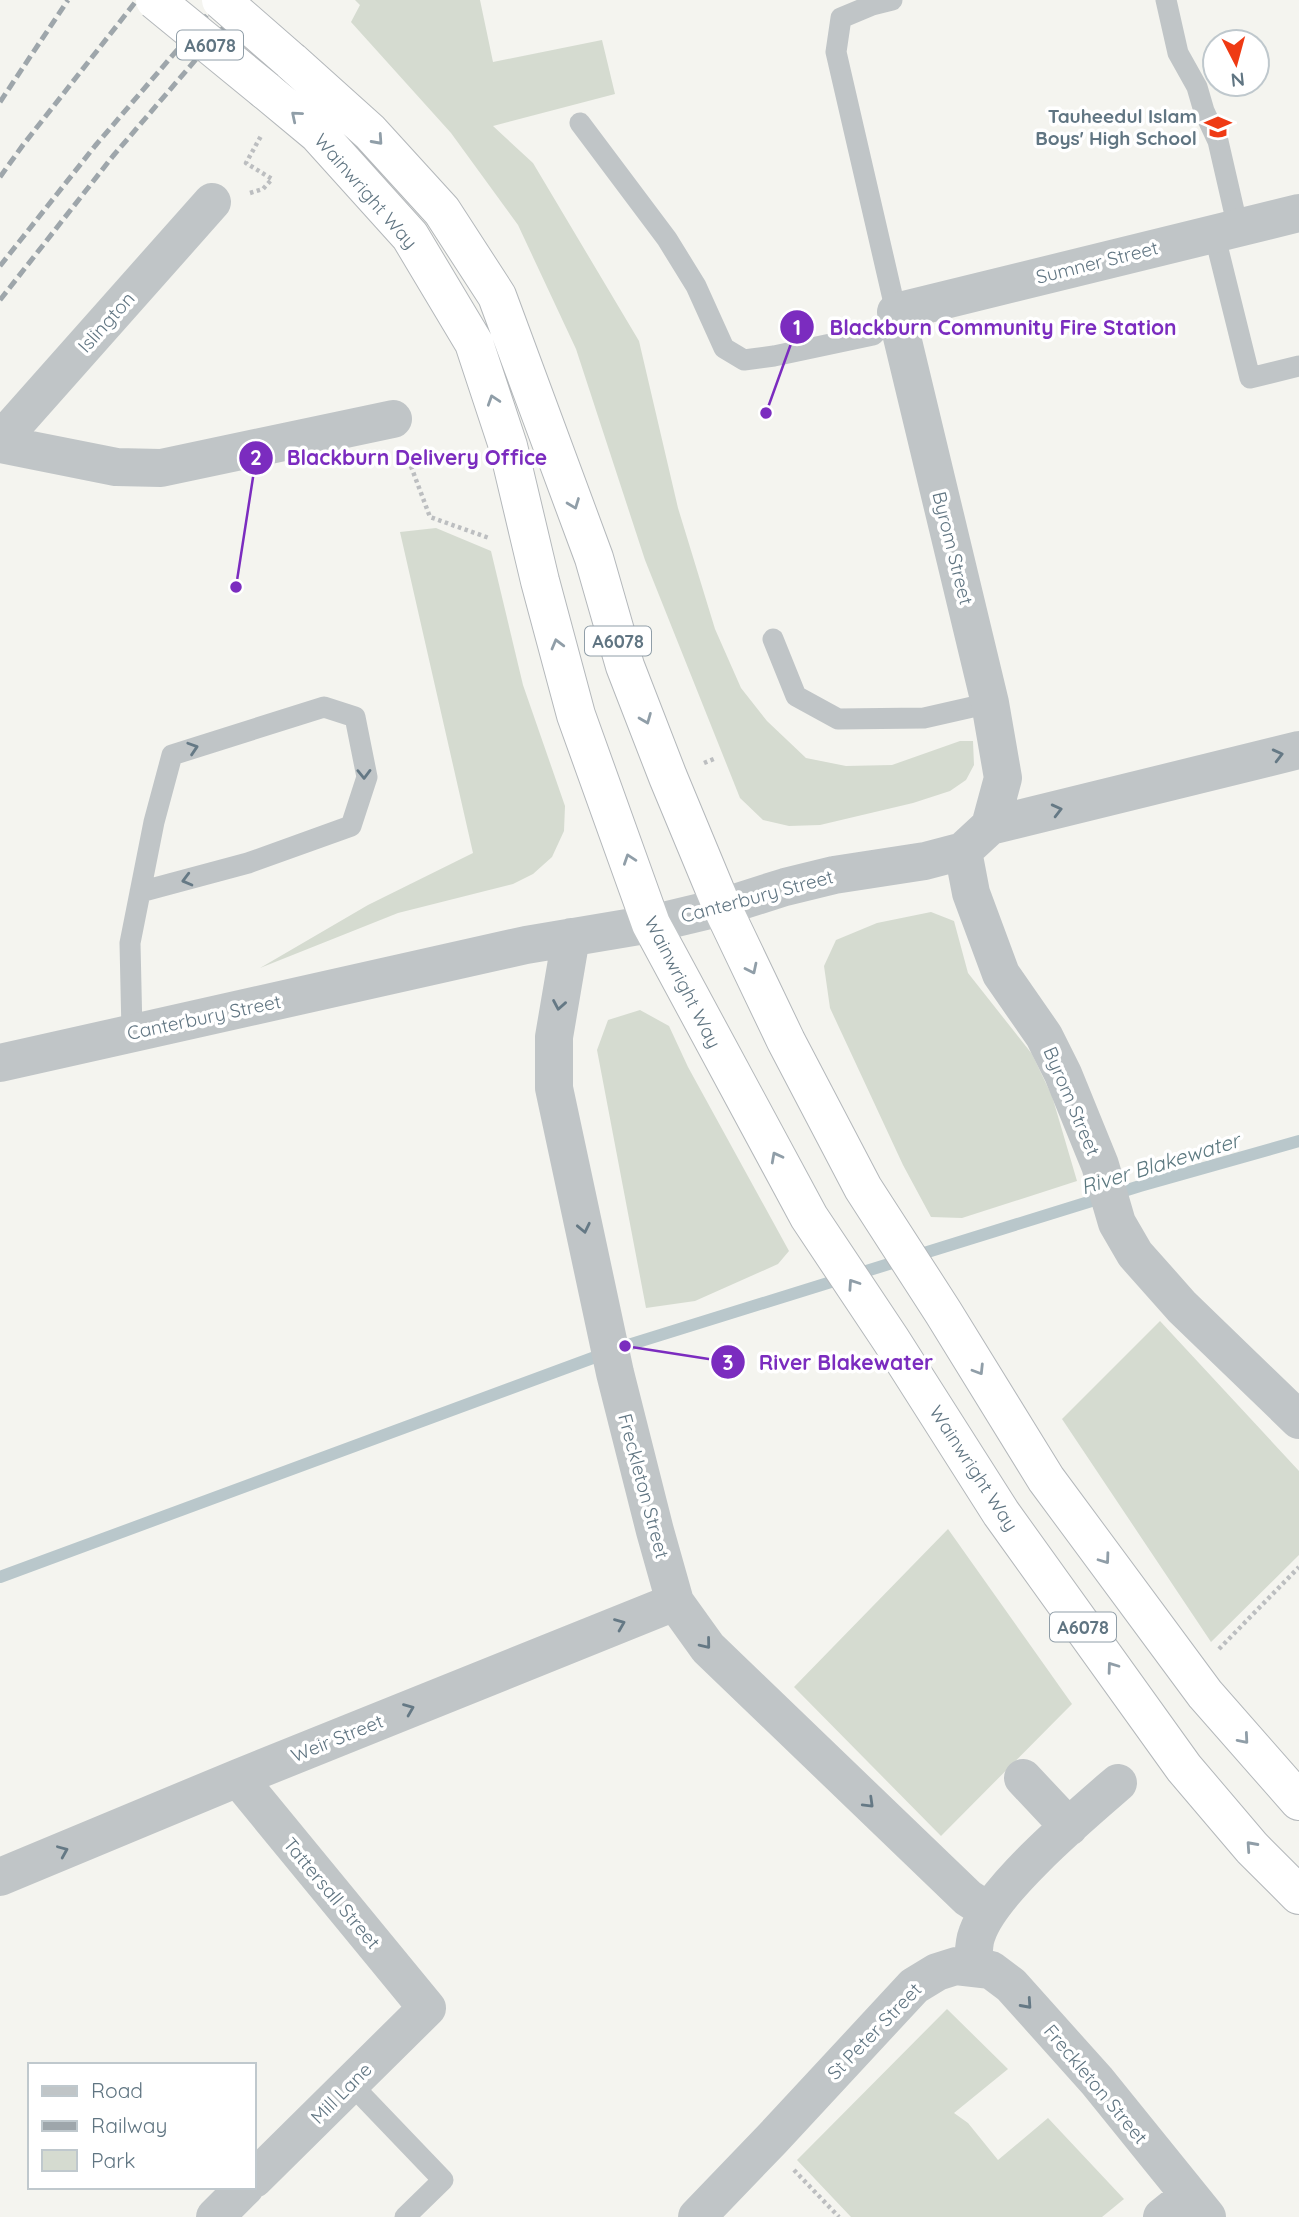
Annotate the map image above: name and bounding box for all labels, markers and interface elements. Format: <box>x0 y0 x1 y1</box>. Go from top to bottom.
north arrow <box>1201 28 1271 98</box>
road number: A6078 <box>177 31 243 60</box>
text: N <box>1230 67 1246 93</box>
place label: Tauheedul Islam Boys' High School <box>1035 104 1197 150</box>
one-way arrow <box>292 112 305 124</box>
school or university icon: Tauheedul Islam Boys' High School <box>1203 112 1233 142</box>
street label: Wainwright Way <box>309 128 423 254</box>
one-way arrow <box>369 132 382 145</box>
street label: Sumner Street <box>1033 235 1161 289</box>
street label: Islington <box>72 287 140 357</box>
callout: Blackburn Community Fire Station <box>780 306 1190 348</box>
text: 1 <box>793 314 801 340</box>
text: Blackburn Community Fire Station <box>829 314 1177 340</box>
one-way arrow <box>487 394 501 407</box>
callout: Blackburn Delivery Office <box>238 437 562 479</box>
text: 2 <box>250 444 262 470</box>
text: Blackburn Delivery Office <box>287 444 547 470</box>
street label: Byrom Street <box>927 489 979 607</box>
one-way arrow <box>566 497 580 509</box>
road number: A6078 <box>585 626 651 656</box>
one-way arrow <box>550 638 565 650</box>
one-way arrow <box>637 713 651 725</box>
one-way arrow <box>187 741 199 756</box>
one-way arrow <box>1271 749 1283 763</box>
one-way arrow <box>357 769 372 780</box>
one-way arrow <box>1051 804 1063 818</box>
one-way arrow <box>623 854 637 866</box>
street label: Canterbury Street <box>678 864 836 928</box>
one-way arrow <box>181 871 193 886</box>
street label: Wainwright Way <box>639 912 727 1052</box>
one-way arrow <box>744 962 758 974</box>
street label: Canterbury Street <box>125 989 283 1045</box>
one-way arrow <box>552 999 567 1010</box>
street label: Byrom Street <box>1038 1043 1106 1159</box>
water label: River Blakewater <box>1077 1126 1245 1199</box>
one-way arrow <box>771 1151 785 1164</box>
one-way arrow <box>576 1222 590 1234</box>
one-way arrow <box>849 1278 862 1291</box>
callout: River Blakewater <box>710 1341 948 1383</box>
text: 3 <box>722 1349 734 1375</box>
text: River Blakewater <box>759 1349 933 1375</box>
one-way arrow <box>971 1362 984 1375</box>
street label: Wainwright Way <box>924 1401 1024 1535</box>
street label: Freckleton Street <box>613 1411 675 1561</box>
one-way arrow <box>1097 1551 1109 1564</box>
road number: A6078 <box>1050 1612 1116 1642</box>
one-way arrow <box>614 1618 626 1632</box>
one-way arrow <box>697 1637 710 1649</box>
one-way arrow <box>1108 1662 1120 1675</box>
one-way arrow <box>403 1703 415 1717</box>
street label: Weir Street <box>287 1709 387 1767</box>
one-way arrow <box>1236 1730 1248 1743</box>
one-way arrow <box>860 1794 873 1807</box>
street label: Tattersall Street <box>278 1832 386 1954</box>
one-way arrow <box>1247 1841 1260 1854</box>
one-way arrow <box>56 1845 68 1859</box>
street label: St Peter Street <box>822 1977 926 2085</box>
one-way arrow <box>1019 1996 1032 2009</box>
street label: Freckleton Street <box>1039 2019 1153 2149</box>
street label: Mill Lane <box>305 2057 377 2129</box>
legend <box>28 2063 256 2189</box>
text: Road <box>91 2077 143 2103</box>
text: Railway <box>91 2112 167 2138</box>
text: Park <box>91 2147 135 2173</box>

